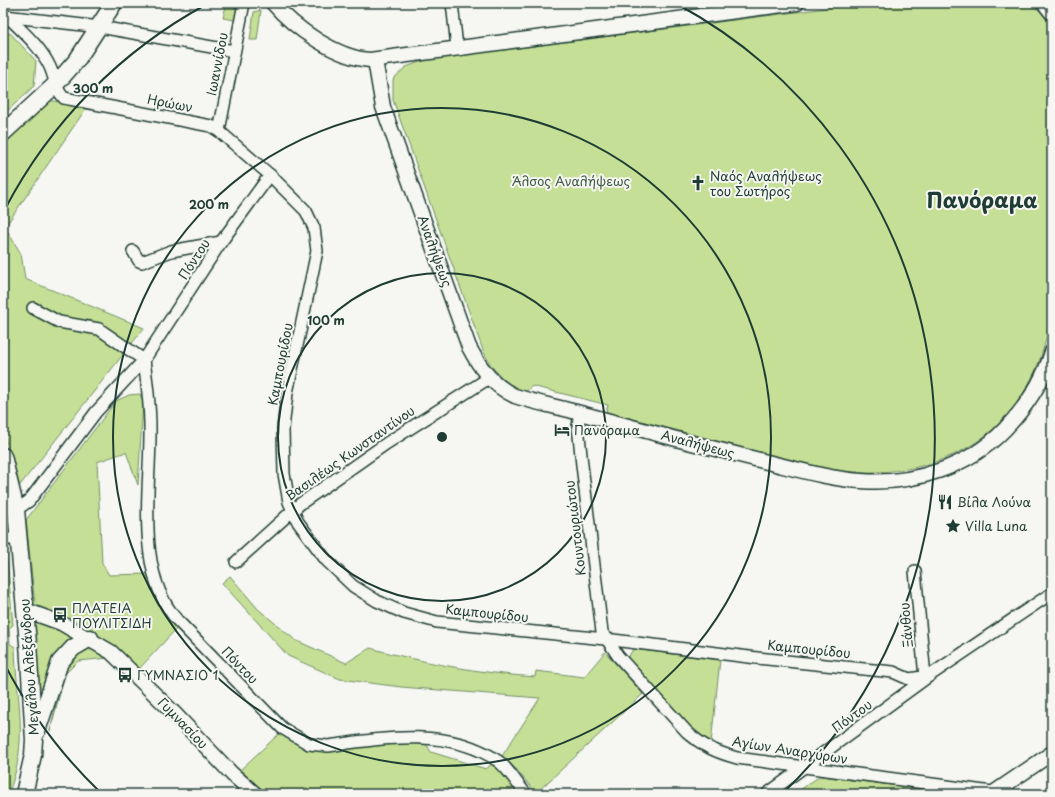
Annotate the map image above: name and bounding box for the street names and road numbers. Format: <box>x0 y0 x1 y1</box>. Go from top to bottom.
street label: Ιωαννίδου <box>201 31 232 97</box>
street label: Ηρώων <box>146 89 195 116</box>
street label: Αναλήψεως <box>414 212 457 290</box>
street label: Πόντου <box>173 235 214 283</box>
street label: Καμπουρίδου <box>262 321 297 407</box>
street label: Βασιλέως Κωνσταντίνου <box>281 401 418 505</box>
street label: Αναλήψεως <box>659 425 737 463</box>
street label: Κουντουριώτου <box>559 479 590 577</box>
street label: Μεγάλου Αλεξάνδρου <box>14 598 43 736</box>
street label: Καμπουρίδου <box>445 599 530 626</box>
street label: Ξάνθου <box>894 602 917 648</box>
street label: Καμπουρίδου <box>767 635 852 662</box>
street label: Πόντου <box>218 642 263 688</box>
street label: Γυμνασίου <box>154 693 213 753</box>
street label: Πόντου <box>828 695 876 737</box>
street label: Αγίων Αναργύρων <box>731 731 849 768</box>

